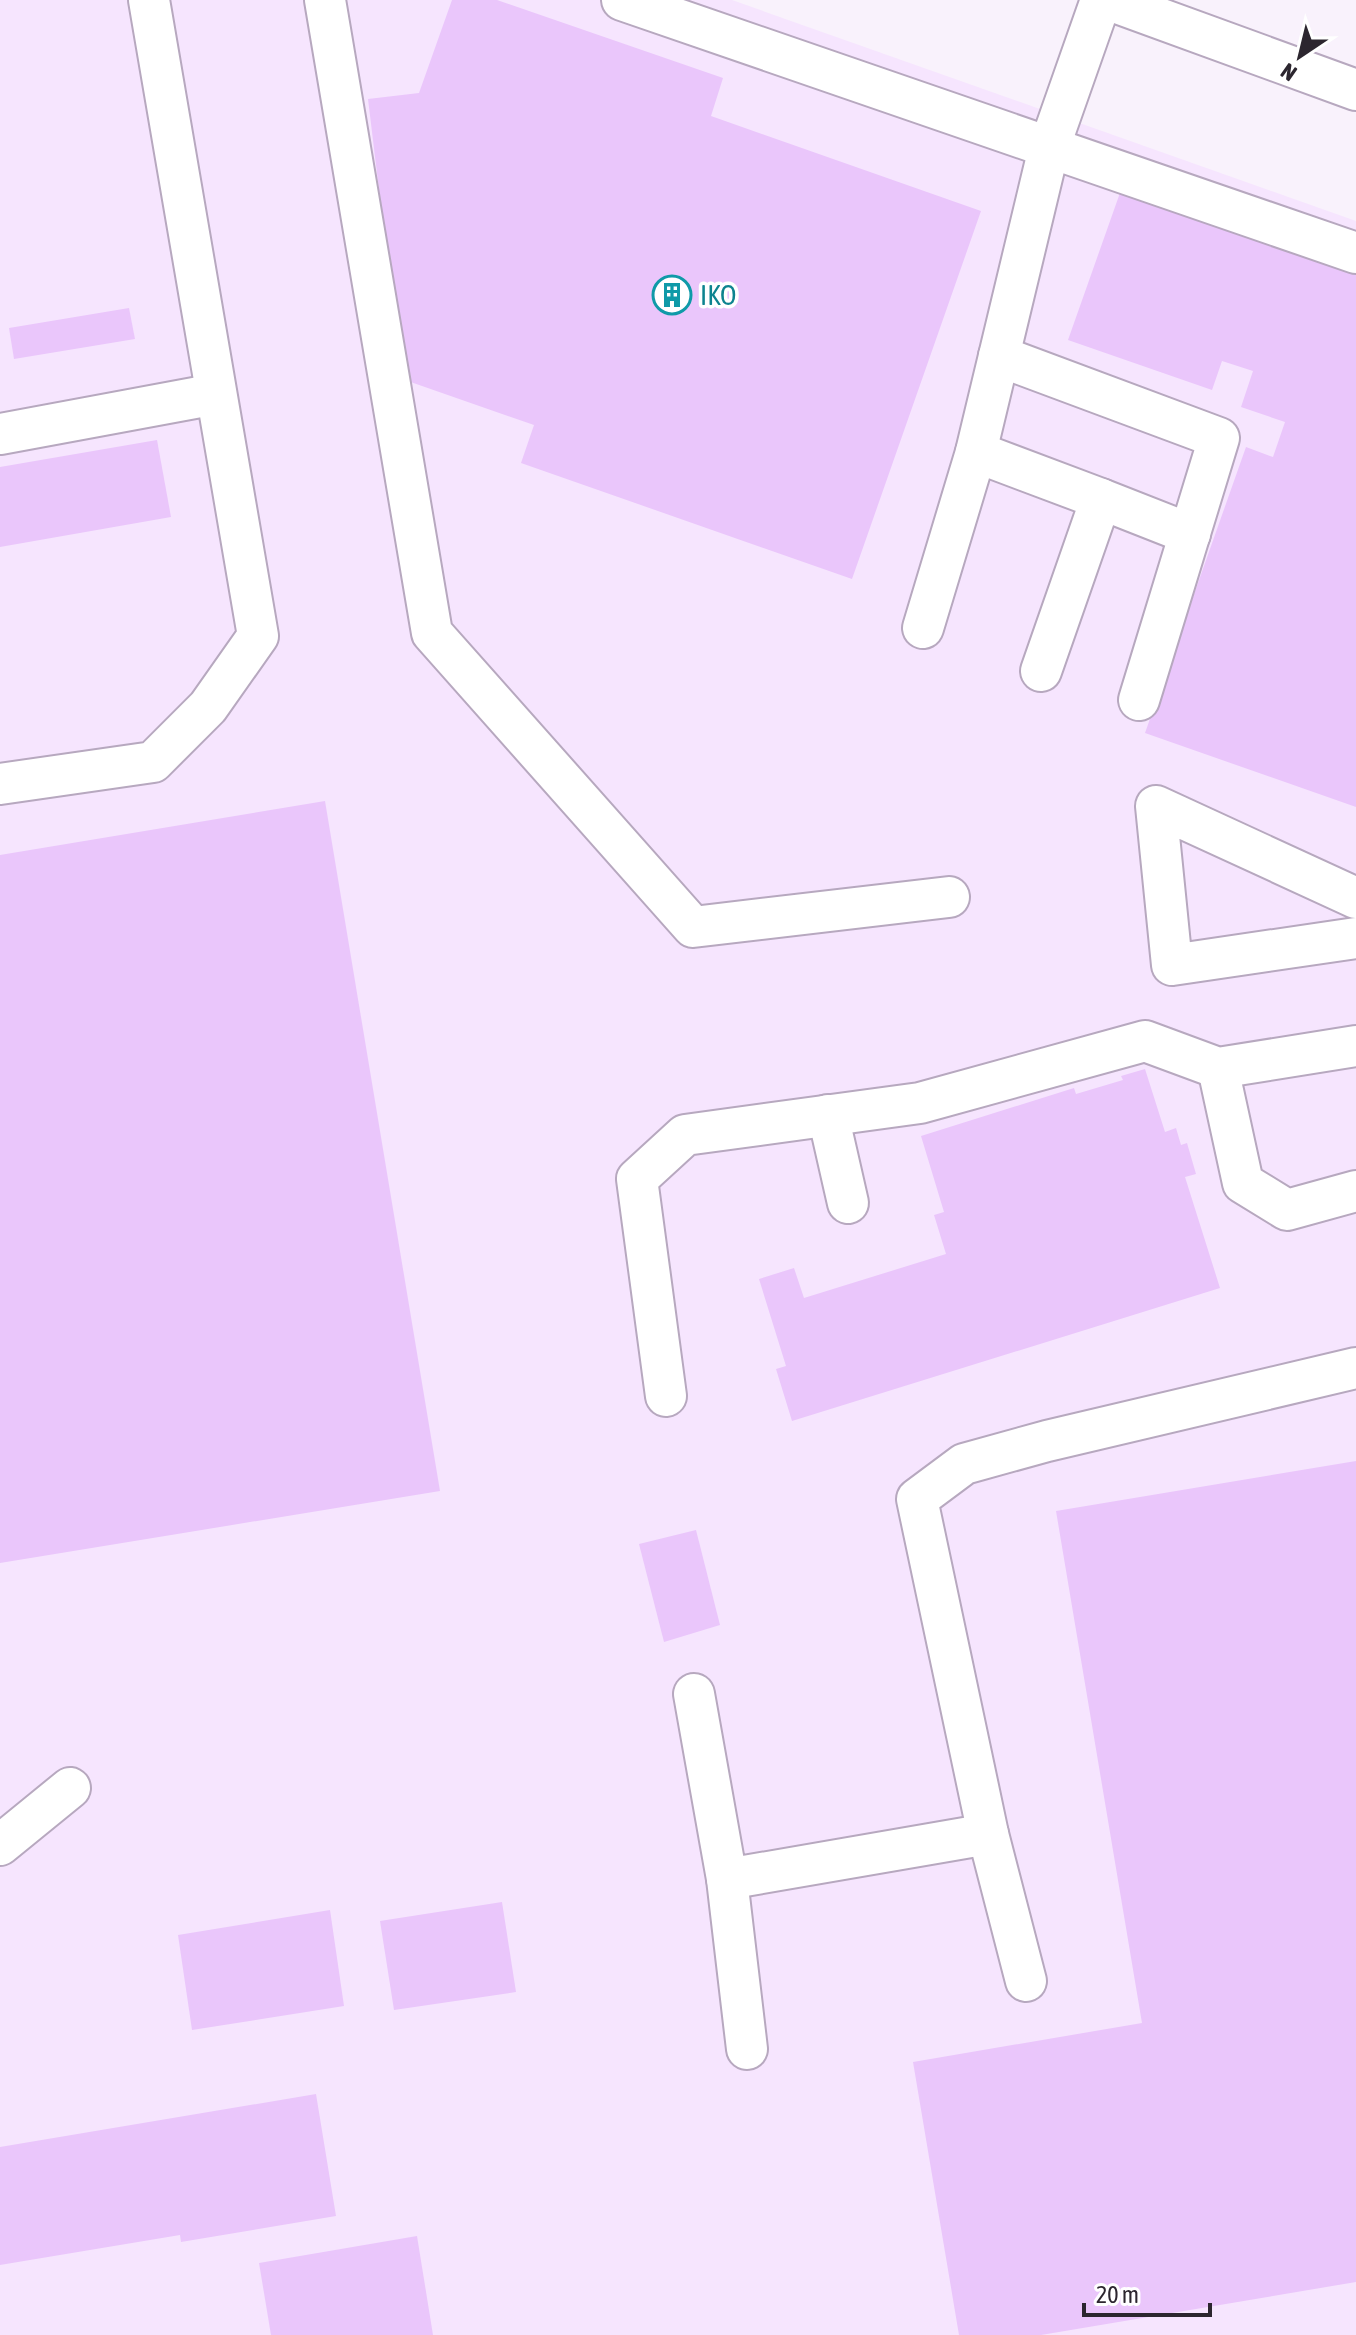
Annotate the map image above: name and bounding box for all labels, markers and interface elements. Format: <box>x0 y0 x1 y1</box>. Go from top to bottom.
north arrow <box>1260 16 1340 96</box>
text: N <box>1276 58 1301 87</box>
building icon: IKO <box>651 274 693 316</box>
place label: IKO <box>700 279 736 311</box>
scale bar <box>1084 2267 1210 2317</box>
text: 20 m <box>1096 2281 1139 2308</box>

